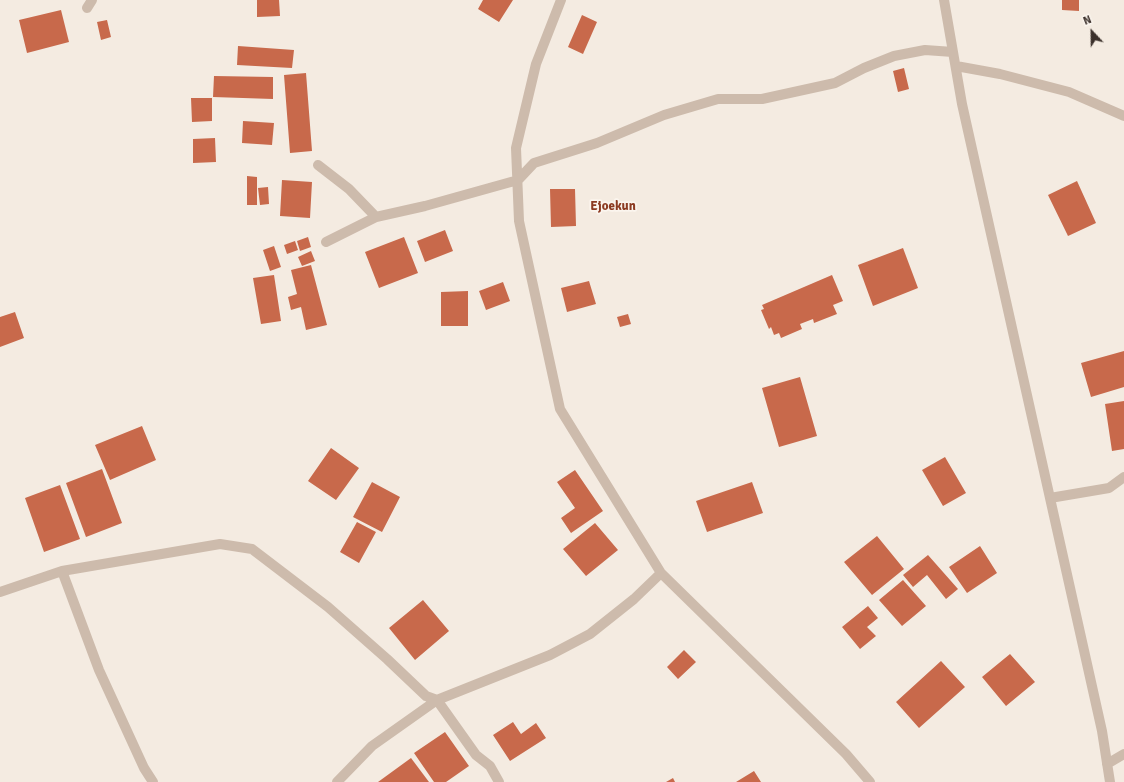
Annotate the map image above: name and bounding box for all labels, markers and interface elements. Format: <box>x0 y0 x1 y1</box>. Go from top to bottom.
north arrow <box>1072 12 1112 52</box>
text: N <box>1081 13 1093 28</box>
district label: Ejoekun <box>590 199 636 215</box>

